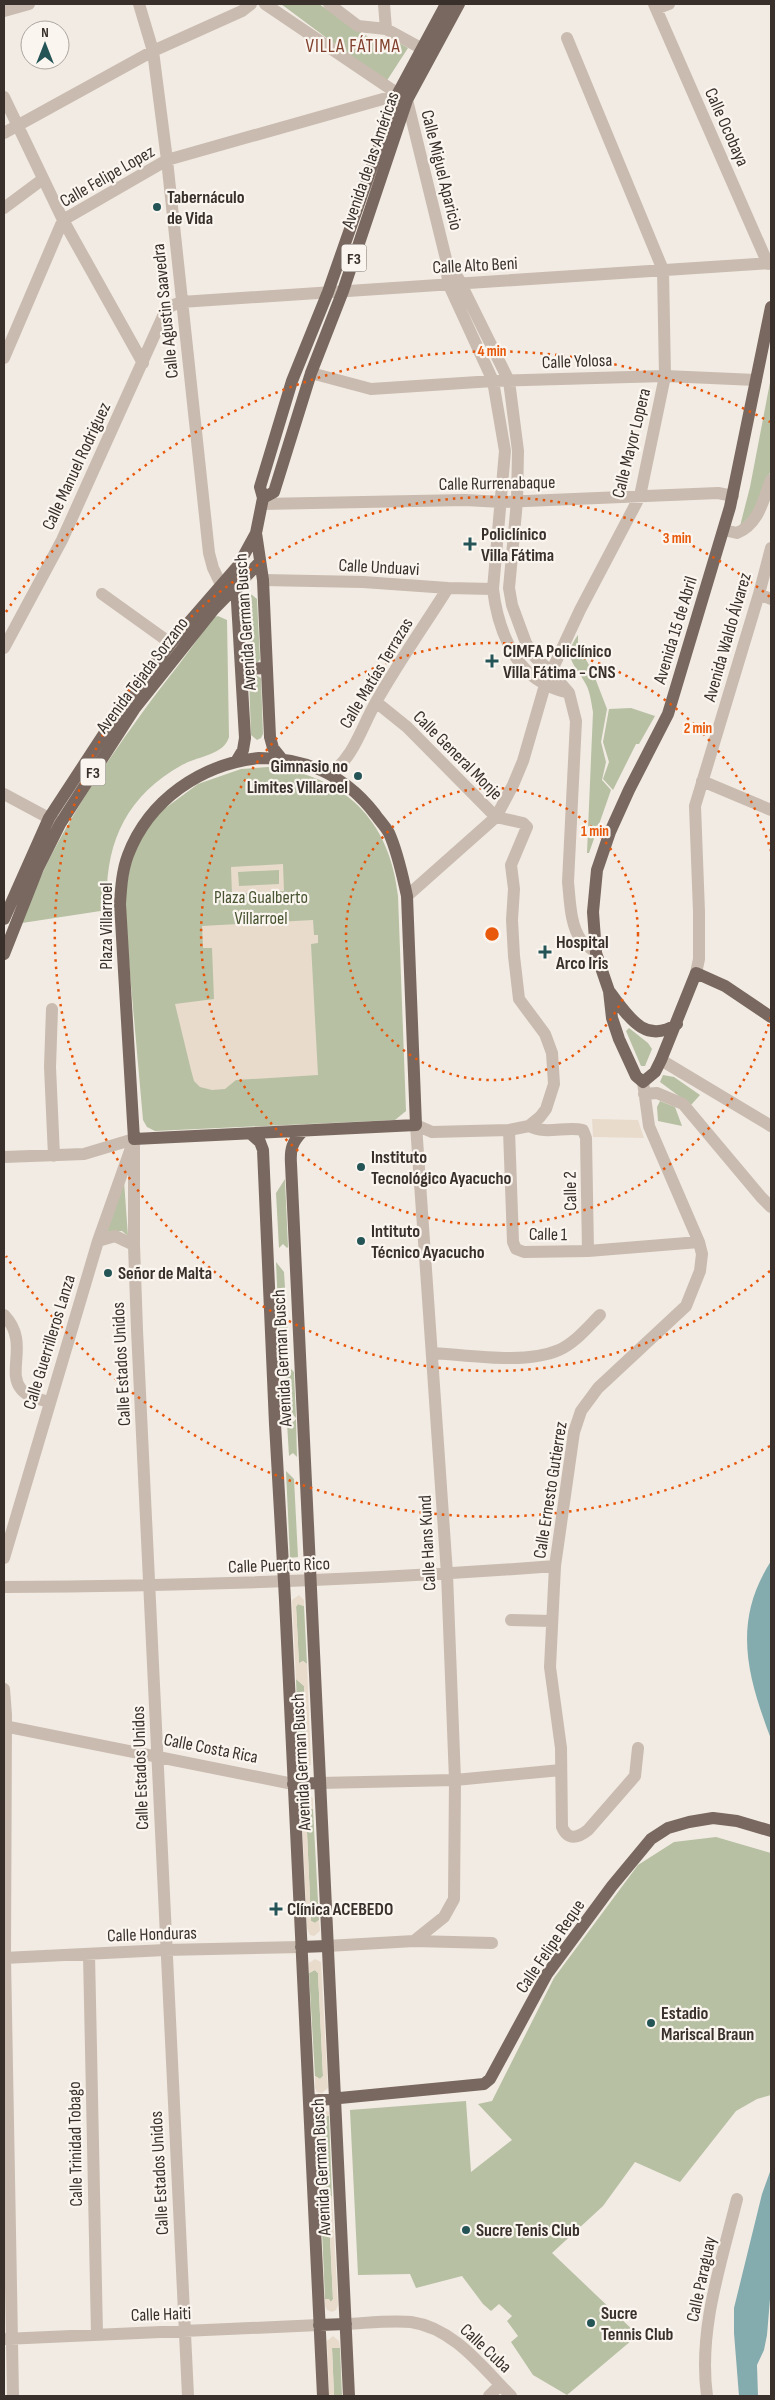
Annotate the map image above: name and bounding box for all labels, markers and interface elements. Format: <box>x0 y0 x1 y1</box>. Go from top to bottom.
north arrow <box>20 20 70 70</box>
text: N <box>41 24 49 41</box>
district label: VILLA FÁTIMA <box>305 35 401 58</box>
street label: Calle Ocobaya <box>700 85 753 170</box>
street label: Avenida de las Américas <box>337 89 404 232</box>
street label: Calle Miguel Aparicio <box>416 108 467 232</box>
street label: Calle Felipe Lopez <box>56 141 159 212</box>
place label: Tabernáculo de Vida <box>167 187 245 229</box>
marker: Tabernáculo de Vida <box>151 201 163 213</box>
street label: Calle Agustin Saavedra <box>148 242 183 379</box>
road number: F3 <box>342 244 366 272</box>
street label: Calle Alto Beni <box>432 253 518 278</box>
text: 4 min <box>478 342 506 361</box>
street label: Calle Yolosa <box>542 350 613 373</box>
street label: Calle Mayor Lopera <box>608 386 655 500</box>
street label: Calle Manuel Rodriguez <box>38 399 115 533</box>
street label: Calle Rurrenabaque <box>439 472 555 495</box>
place label: Policlínico Villa Fátima <box>481 524 554 566</box>
text: 3 min <box>663 529 691 548</box>
marker: Policlínico Villa Fátima <box>463 537 477 551</box>
street label: Avenida German Busch <box>230 553 261 692</box>
street label: Calle Unduavi <box>338 555 420 580</box>
street label: Avenida Waldo Álvarez <box>699 570 756 705</box>
street label: Avenida 15 de Abril <box>649 574 702 687</box>
street label: Avenida Tejada Sorzano <box>91 613 193 738</box>
street label: Calle Matías Terrazas <box>335 614 418 732</box>
place label: CIMFA Policlínico Villa Fátima - CNS <box>503 641 616 683</box>
marker: CIMFA Policlínico Villa Fátima - CNS <box>485 654 499 668</box>
street label: Calle General Monje <box>409 706 507 804</box>
text: 2 min <box>684 719 712 738</box>
place label: Gimnasio no Limites Villaroel <box>247 756 348 798</box>
road number: F3 <box>80 759 106 786</box>
marker: Gimnasio no Limites Villaroel <box>352 770 364 782</box>
text: 1 min <box>581 822 609 841</box>
street label: Plaza Villarroel <box>96 882 117 970</box>
park label: Plaza Gualberto Villarroel <box>214 887 308 929</box>
centre of rings <box>483 925 501 943</box>
place label: Hospital Arco Iris <box>555 932 609 974</box>
marker: Hospital Arco Iris <box>538 945 552 959</box>
place label: Instituto Tecnológico Ayacucho <box>371 1147 512 1189</box>
marker: Instituto Tecnológico Ayacucho <box>355 1161 367 1173</box>
street label: Calle 2 <box>560 1171 581 1211</box>
place label: Intituto Técnico Ayacucho <box>371 1221 485 1263</box>
street label: Calle 1 <box>529 1224 568 1245</box>
marker: Intituto Técnico Ayacucho <box>355 1235 367 1247</box>
place label: Señor de Malta <box>118 1263 212 1284</box>
marker: Señor de Malta <box>102 1267 114 1279</box>
street label: Calle Guerrilleros Lanza <box>19 1272 80 1412</box>
street label: Avenida German Busch <box>268 1289 297 1428</box>
street label: Calle Estados Unidos <box>108 1301 135 1426</box>
street label: Calle Ernesto Gutierrez <box>529 1420 572 1560</box>
street label: Calle Hans Kund <box>415 1495 440 1591</box>
street label: Calle Puerto Rico <box>228 1553 330 1578</box>
street label: Avenida German Busch <box>287 1693 316 1832</box>
street label: Calle Estados Unidos <box>128 1706 153 1830</box>
street label: Calle Costa Rica <box>162 1729 260 1768</box>
street label: Calle Felipe Reque <box>511 1896 589 1997</box>
place label: Clínica ACEBEDO <box>287 1899 393 1920</box>
marker: Clínica ACEBEDO <box>269 1902 283 1916</box>
street label: Calle Honduras <box>107 1922 197 1947</box>
place label: Estadio Mariscal Braun <box>661 2003 754 2045</box>
marker: Estadio Mariscal Braun <box>645 2017 657 2029</box>
street label: Calle Trinidad Tobago <box>64 2081 87 2207</box>
street label: Avenida German Busch <box>307 2098 336 2237</box>
street label: Calle Estados Unidos <box>146 2110 173 2235</box>
place label: Sucre Tenis Club <box>476 2220 580 2241</box>
marker: Sucre Tenis Club <box>460 2224 472 2236</box>
street label: Calle Paraguay <box>682 2234 721 2324</box>
street label: Calle Haiti <box>130 2303 192 2326</box>
place label: Sucre Tennis Club <box>601 2303 674 2345</box>
marker: Sucre Tennis Club <box>585 2317 597 2329</box>
street label: Calle Cuba <box>456 2319 516 2377</box>

